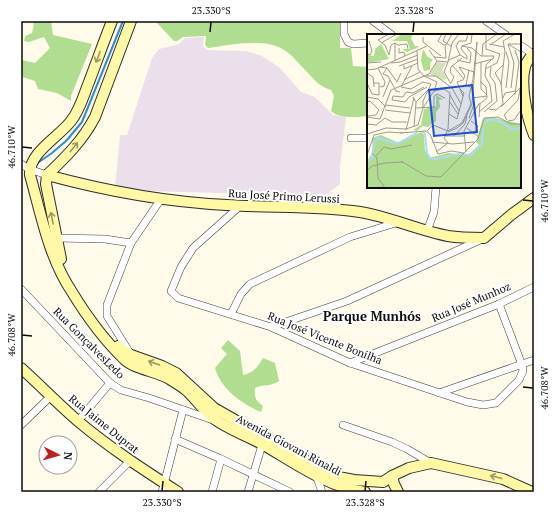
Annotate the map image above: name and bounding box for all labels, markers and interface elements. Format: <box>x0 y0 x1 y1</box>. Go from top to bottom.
text: 23.330°S <box>191 4 231 17</box>
text: 23.328°S <box>394 4 434 17</box>
inset map <box>367 34 521 188</box>
one-way arrow <box>94 51 102 63</box>
text: 46.710°W <box>5 125 18 169</box>
one-way arrow <box>70 141 79 152</box>
text: 46.710°W <box>538 179 551 223</box>
street label: Rua José Primo Lerussi <box>228 186 340 206</box>
one-way arrow <box>48 212 56 225</box>
street label: Rua José Munhoz <box>429 279 513 325</box>
street label: Rua GonçalvesLedo <box>50 304 128 382</box>
district label: Parque Munhós <box>323 307 421 325</box>
street label: Rua José Vicente Bonilha <box>266 309 385 368</box>
text: 46.708°W <box>5 313 18 357</box>
one-way arrow <box>148 359 160 367</box>
text: 46.708°W <box>538 366 551 410</box>
street label: Rua Jaime Duprat <box>66 391 142 457</box>
street label: Avenida Giovani Rinaldi <box>234 411 344 479</box>
north arrow <box>38 435 78 475</box>
text: N <box>60 451 75 462</box>
one-way arrow <box>490 473 503 481</box>
text: 23.330°S <box>142 496 182 509</box>
text: 23.328°S <box>345 496 385 509</box>

